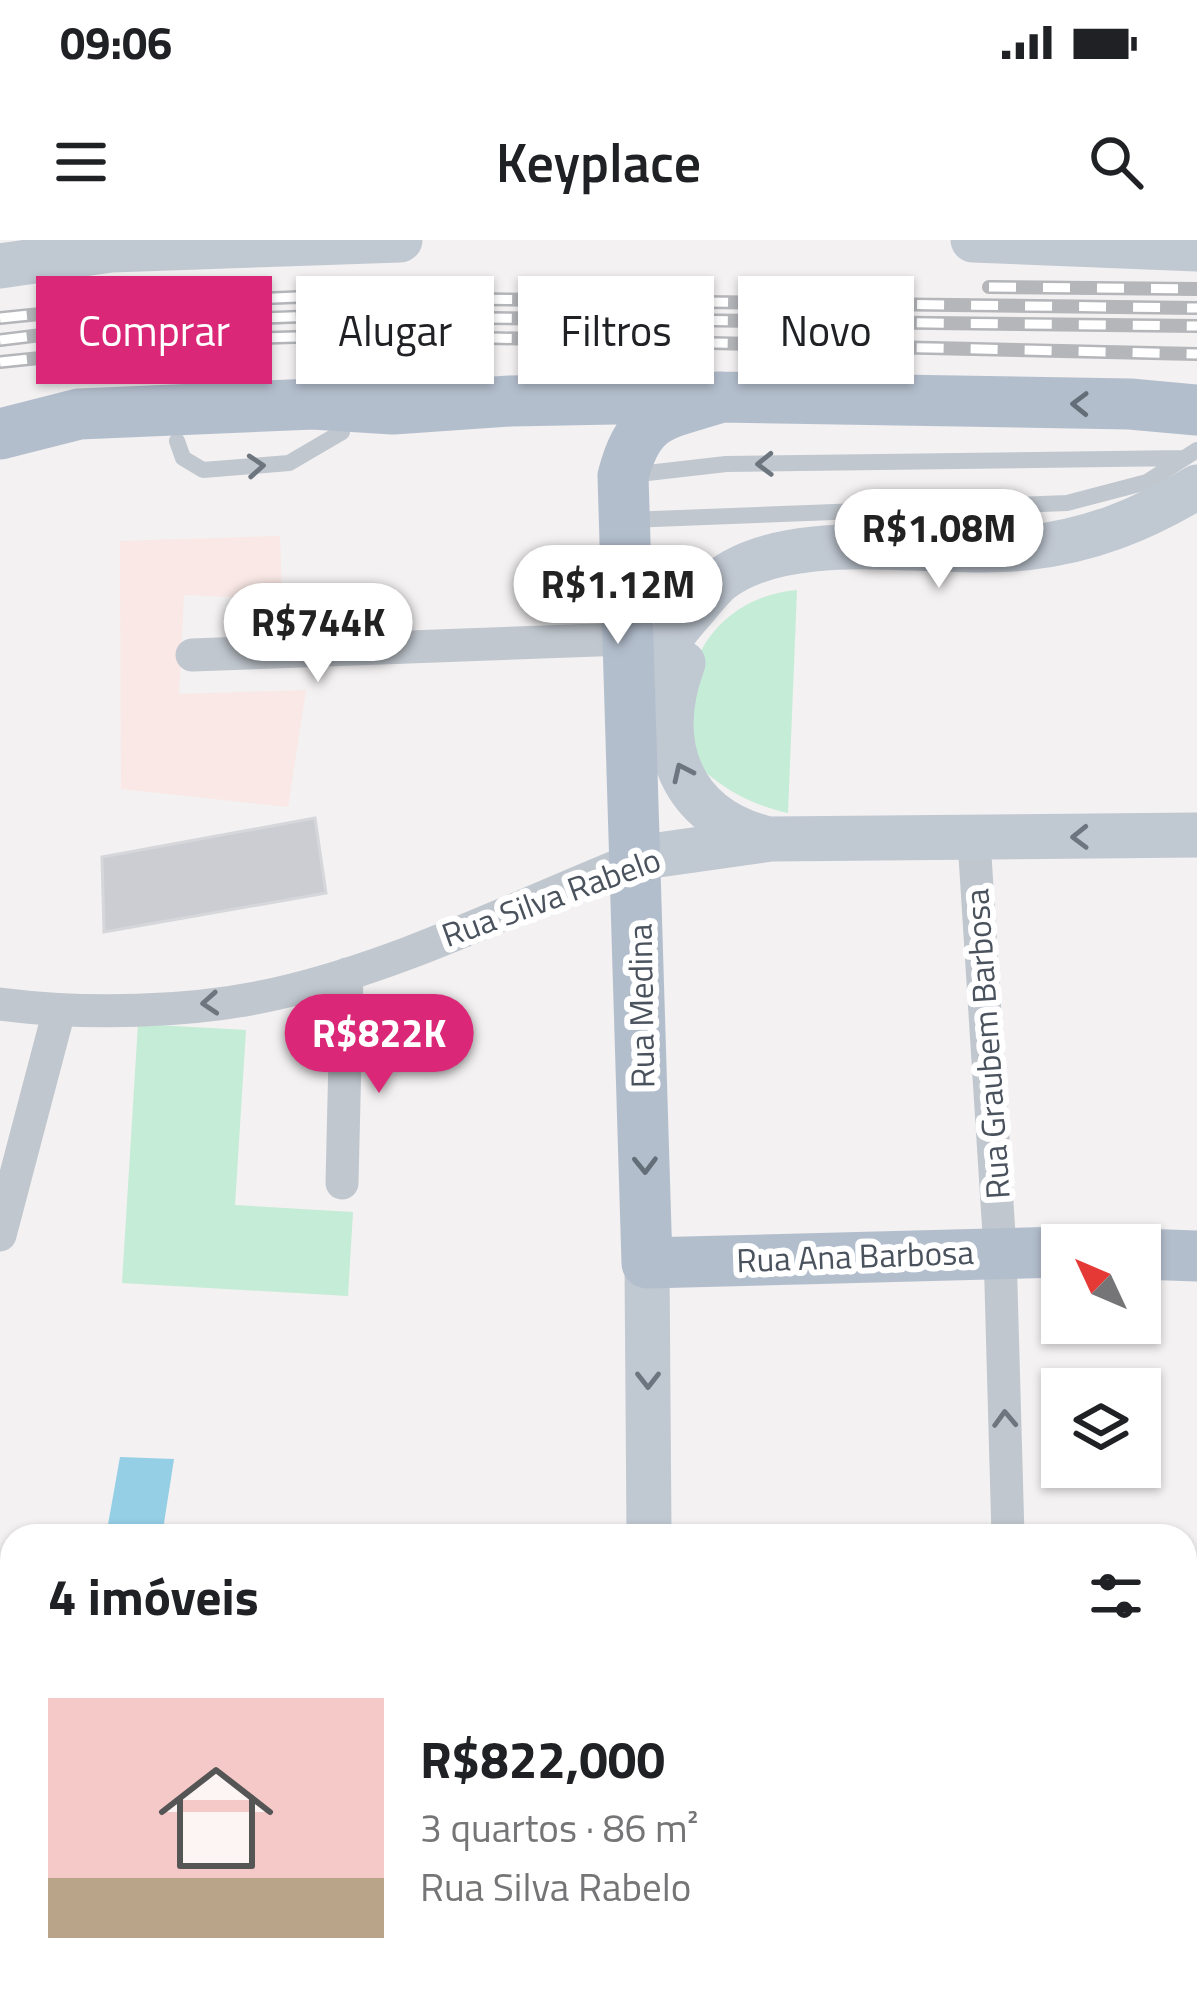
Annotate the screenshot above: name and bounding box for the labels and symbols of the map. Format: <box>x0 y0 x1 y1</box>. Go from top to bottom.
one-way arrow <box>1070 391 1089 417</box>
one-way arrow <box>755 450 774 476</box>
one-way arrow <box>246 453 265 479</box>
pin: R$1.08M <box>828 489 1050 591</box>
pin: R$1.12M <box>507 545 729 647</box>
pin: R$744K <box>220 583 416 685</box>
one-way arrow <box>673 763 697 784</box>
one-way arrow <box>1070 824 1089 850</box>
street label: Rua Silva Rabelo <box>435 834 667 960</box>
street label: Rua Graubem Barbosa <box>951 887 1023 1201</box>
street label: Rua Medina <box>615 923 667 1089</box>
one-way arrow <box>200 990 219 1016</box>
pin: R$822K <box>281 994 477 1096</box>
one-way arrow <box>631 1156 657 1175</box>
north arrow <box>1041 1224 1161 1344</box>
street label: Rua Ana Barbosa <box>735 1227 975 1285</box>
one-way arrow <box>635 1372 661 1390</box>
one-way arrow <box>992 1409 1018 1428</box>

